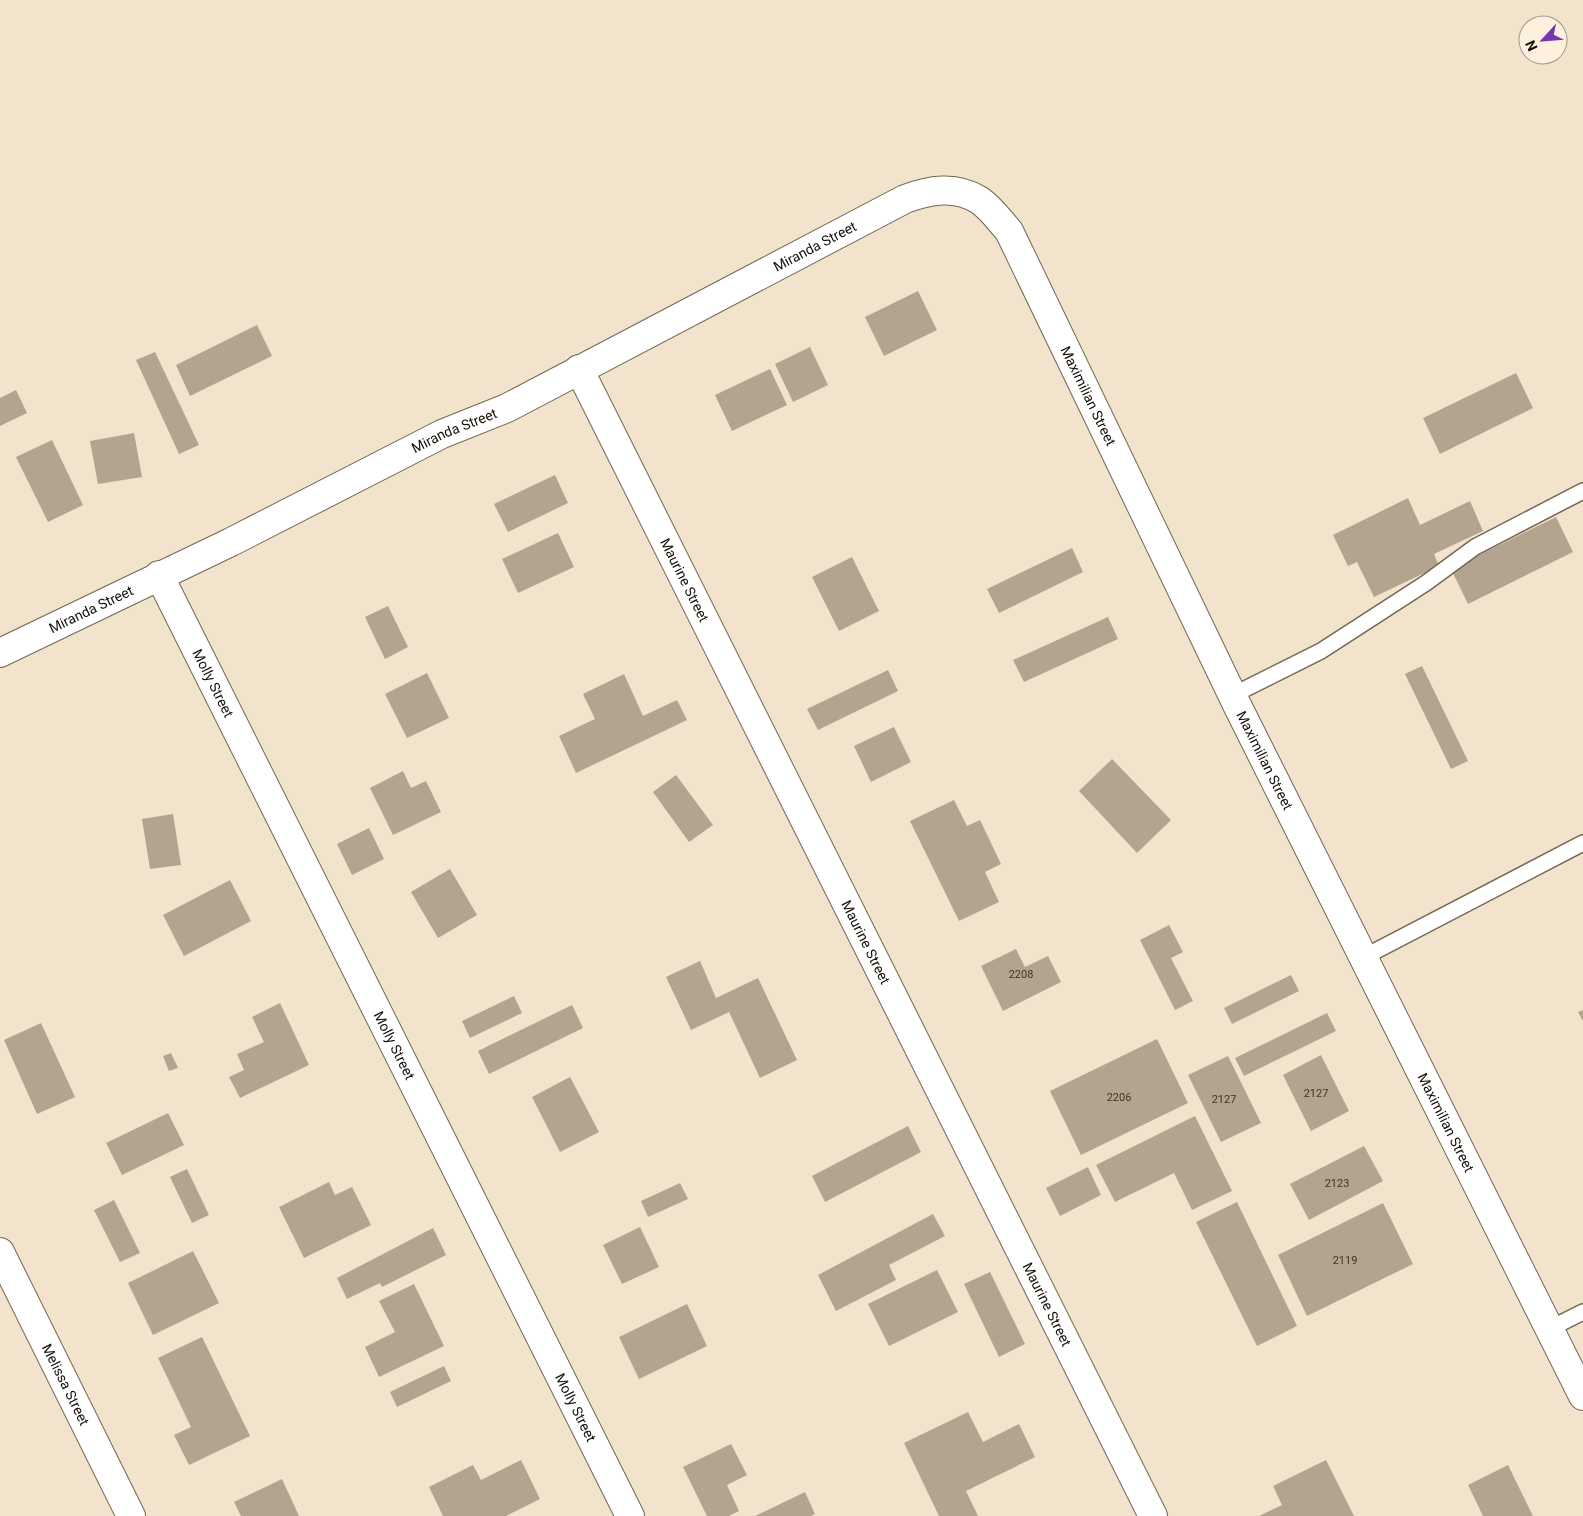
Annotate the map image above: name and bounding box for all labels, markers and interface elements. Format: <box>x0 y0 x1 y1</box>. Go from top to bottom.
north arrow <box>1518 15 1568 65</box>
text: N <box>1522 38 1541 54</box>
street label: Miranda Street <box>771 218 859 275</box>
street label: Maximilian Street <box>1058 344 1119 449</box>
street label: Miranda Street <box>409 405 500 456</box>
street label: Maurine Street <box>657 536 712 625</box>
street label: Miranda Street <box>46 582 136 636</box>
street label: Molly Street <box>189 646 237 720</box>
street label: Maximilian Street <box>1233 708 1296 813</box>
street label: Maurine Street <box>838 898 894 987</box>
house number: 2208 <box>1009 968 1033 981</box>
street label: Molly Street <box>371 1009 418 1082</box>
street label: Maximilian Street <box>1415 1070 1478 1175</box>
house number: 2127 <box>1304 1087 1328 1100</box>
house number: 2206 <box>1107 1091 1131 1104</box>
house number: 2127 <box>1212 1093 1236 1106</box>
house number: 2123 <box>1325 1177 1349 1190</box>
house number: 2119 <box>1333 1254 1357 1267</box>
street label: Maurine Street <box>1020 1260 1075 1349</box>
street label: Melissa Street <box>39 1341 93 1428</box>
street label: Molly Street <box>552 1371 600 1445</box>

